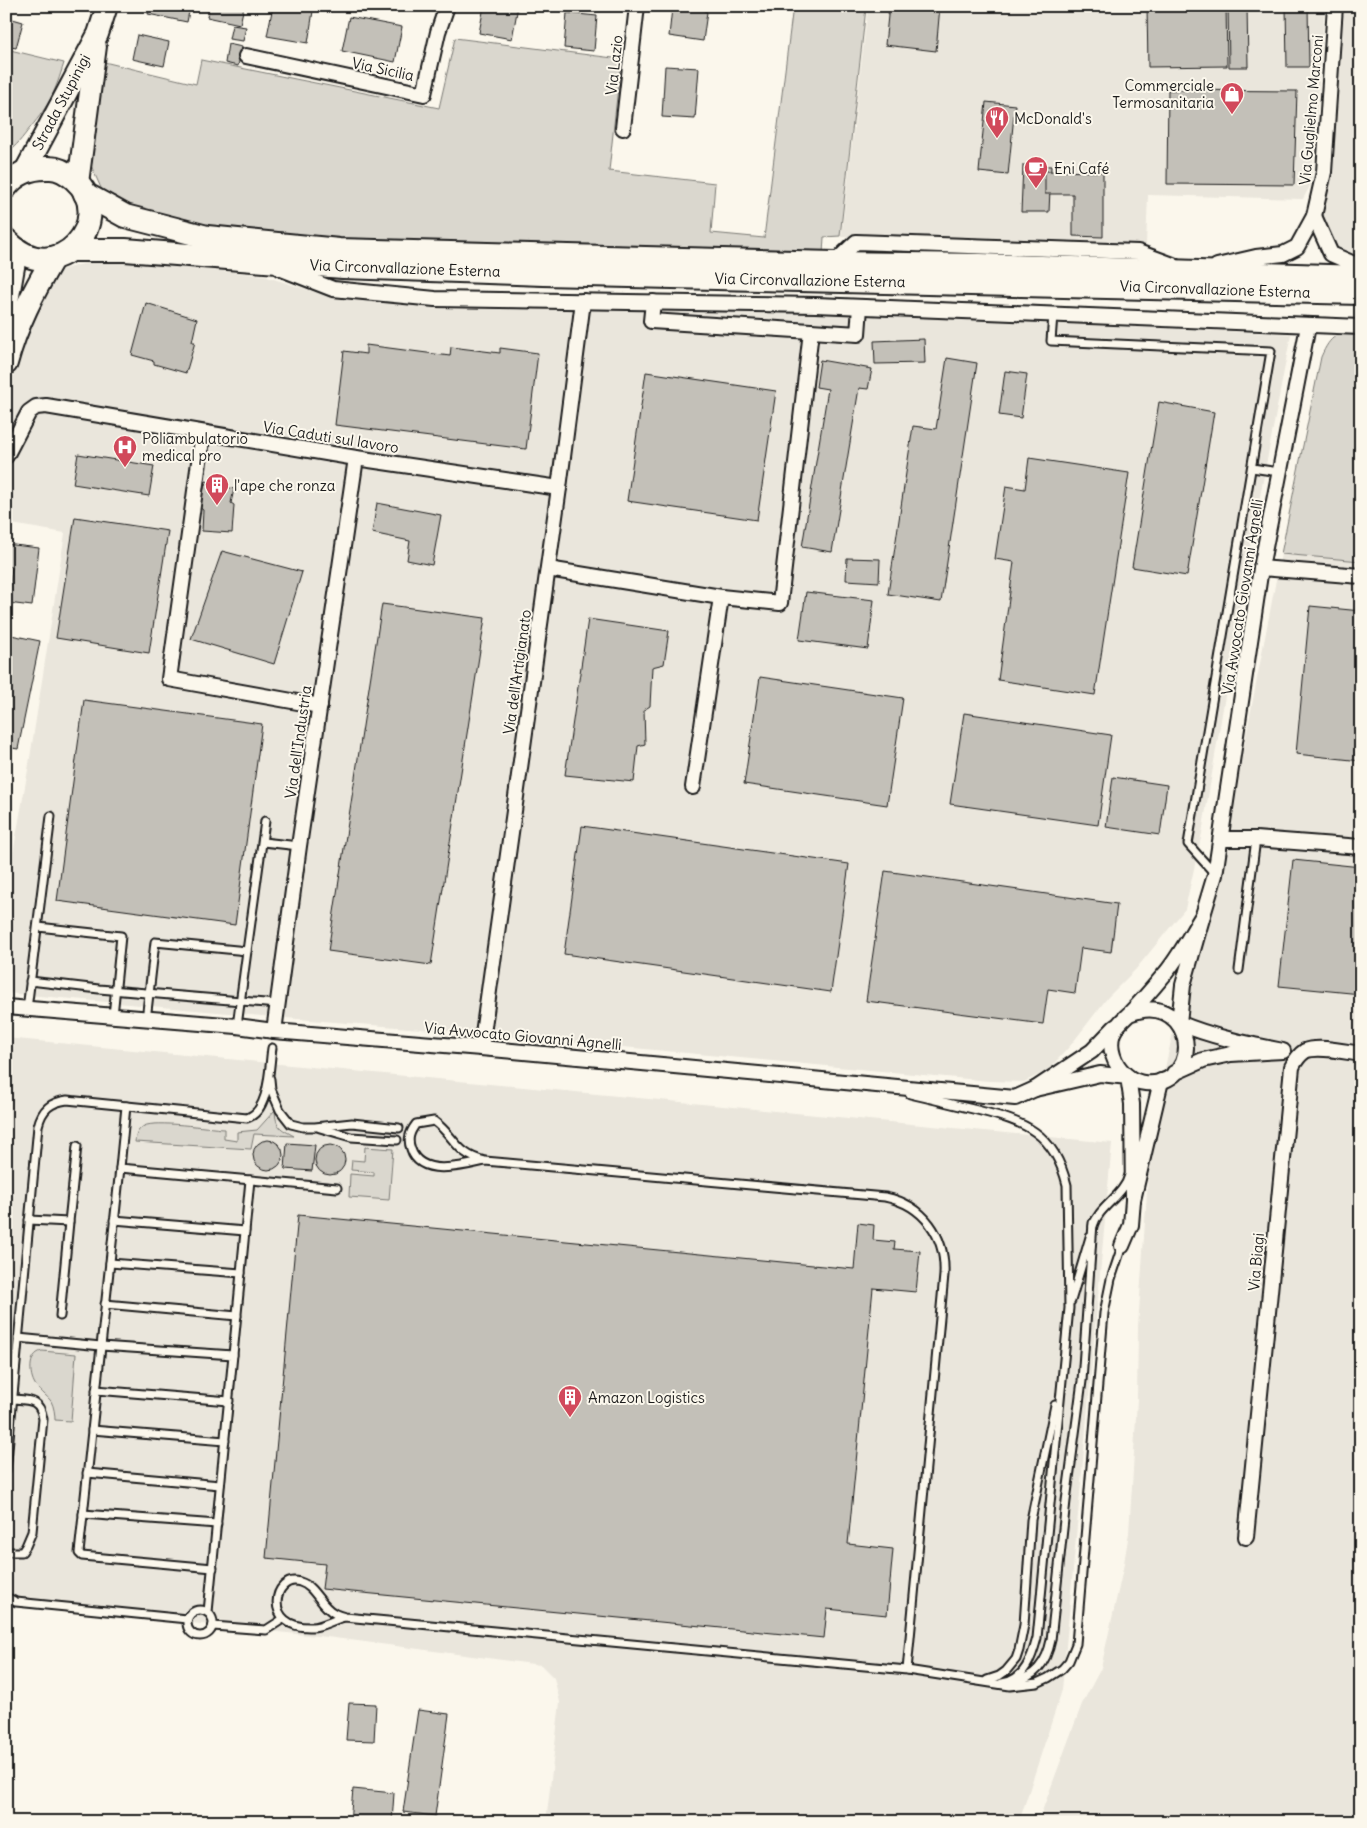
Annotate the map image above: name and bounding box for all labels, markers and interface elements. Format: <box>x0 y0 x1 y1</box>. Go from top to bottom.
street label: Via Lazio <box>601 34 627 96</box>
street label: Via Guglielmo Marconi <box>1295 34 1327 186</box>
street label: Strada Stupinigi <box>28 51 94 153</box>
street label: Via Sicilia <box>350 53 416 85</box>
place label: Commerciale Termosanitaria <box>1112 76 1214 112</box>
shop icon: Commerciale Termosanitaria <box>1219 81 1245 115</box>
restaurant icon: McDonald's <box>984 105 1010 139</box>
place label: McDonald's <box>1014 109 1092 128</box>
cafe icon: Eni Café <box>1023 155 1049 189</box>
place label: Eni Café <box>1054 159 1109 178</box>
street label: Via Circonvallazione Esterna <box>309 255 501 281</box>
street label: Via Circonvallazione Esterna <box>714 269 906 291</box>
street label: Via Circonvallazione Esterna <box>1119 276 1311 302</box>
street label: Via Caduti sul lavoro <box>262 417 400 457</box>
place label: Poliambulatorio medical pro <box>142 429 248 465</box>
hospital icon: Poliambulatorio medical pro <box>112 434 138 468</box>
building icon: l'ape che ronza <box>204 472 230 506</box>
place label: l'ape che ronza <box>234 476 336 495</box>
street label: Via Avvocato Giovanni Agnelli <box>1217 498 1267 696</box>
street label: Via dell'Artigianato <box>499 608 535 736</box>
street label: Via dell'Industria <box>281 684 315 800</box>
street label: Via Avvocato Giovanni Agnelli <box>424 1018 622 1054</box>
street label: Via Biagi <box>1244 1232 1268 1292</box>
building icon: Amazon Logistics <box>557 1384 583 1418</box>
place label: Amazon Logistics <box>588 1388 705 1407</box>

